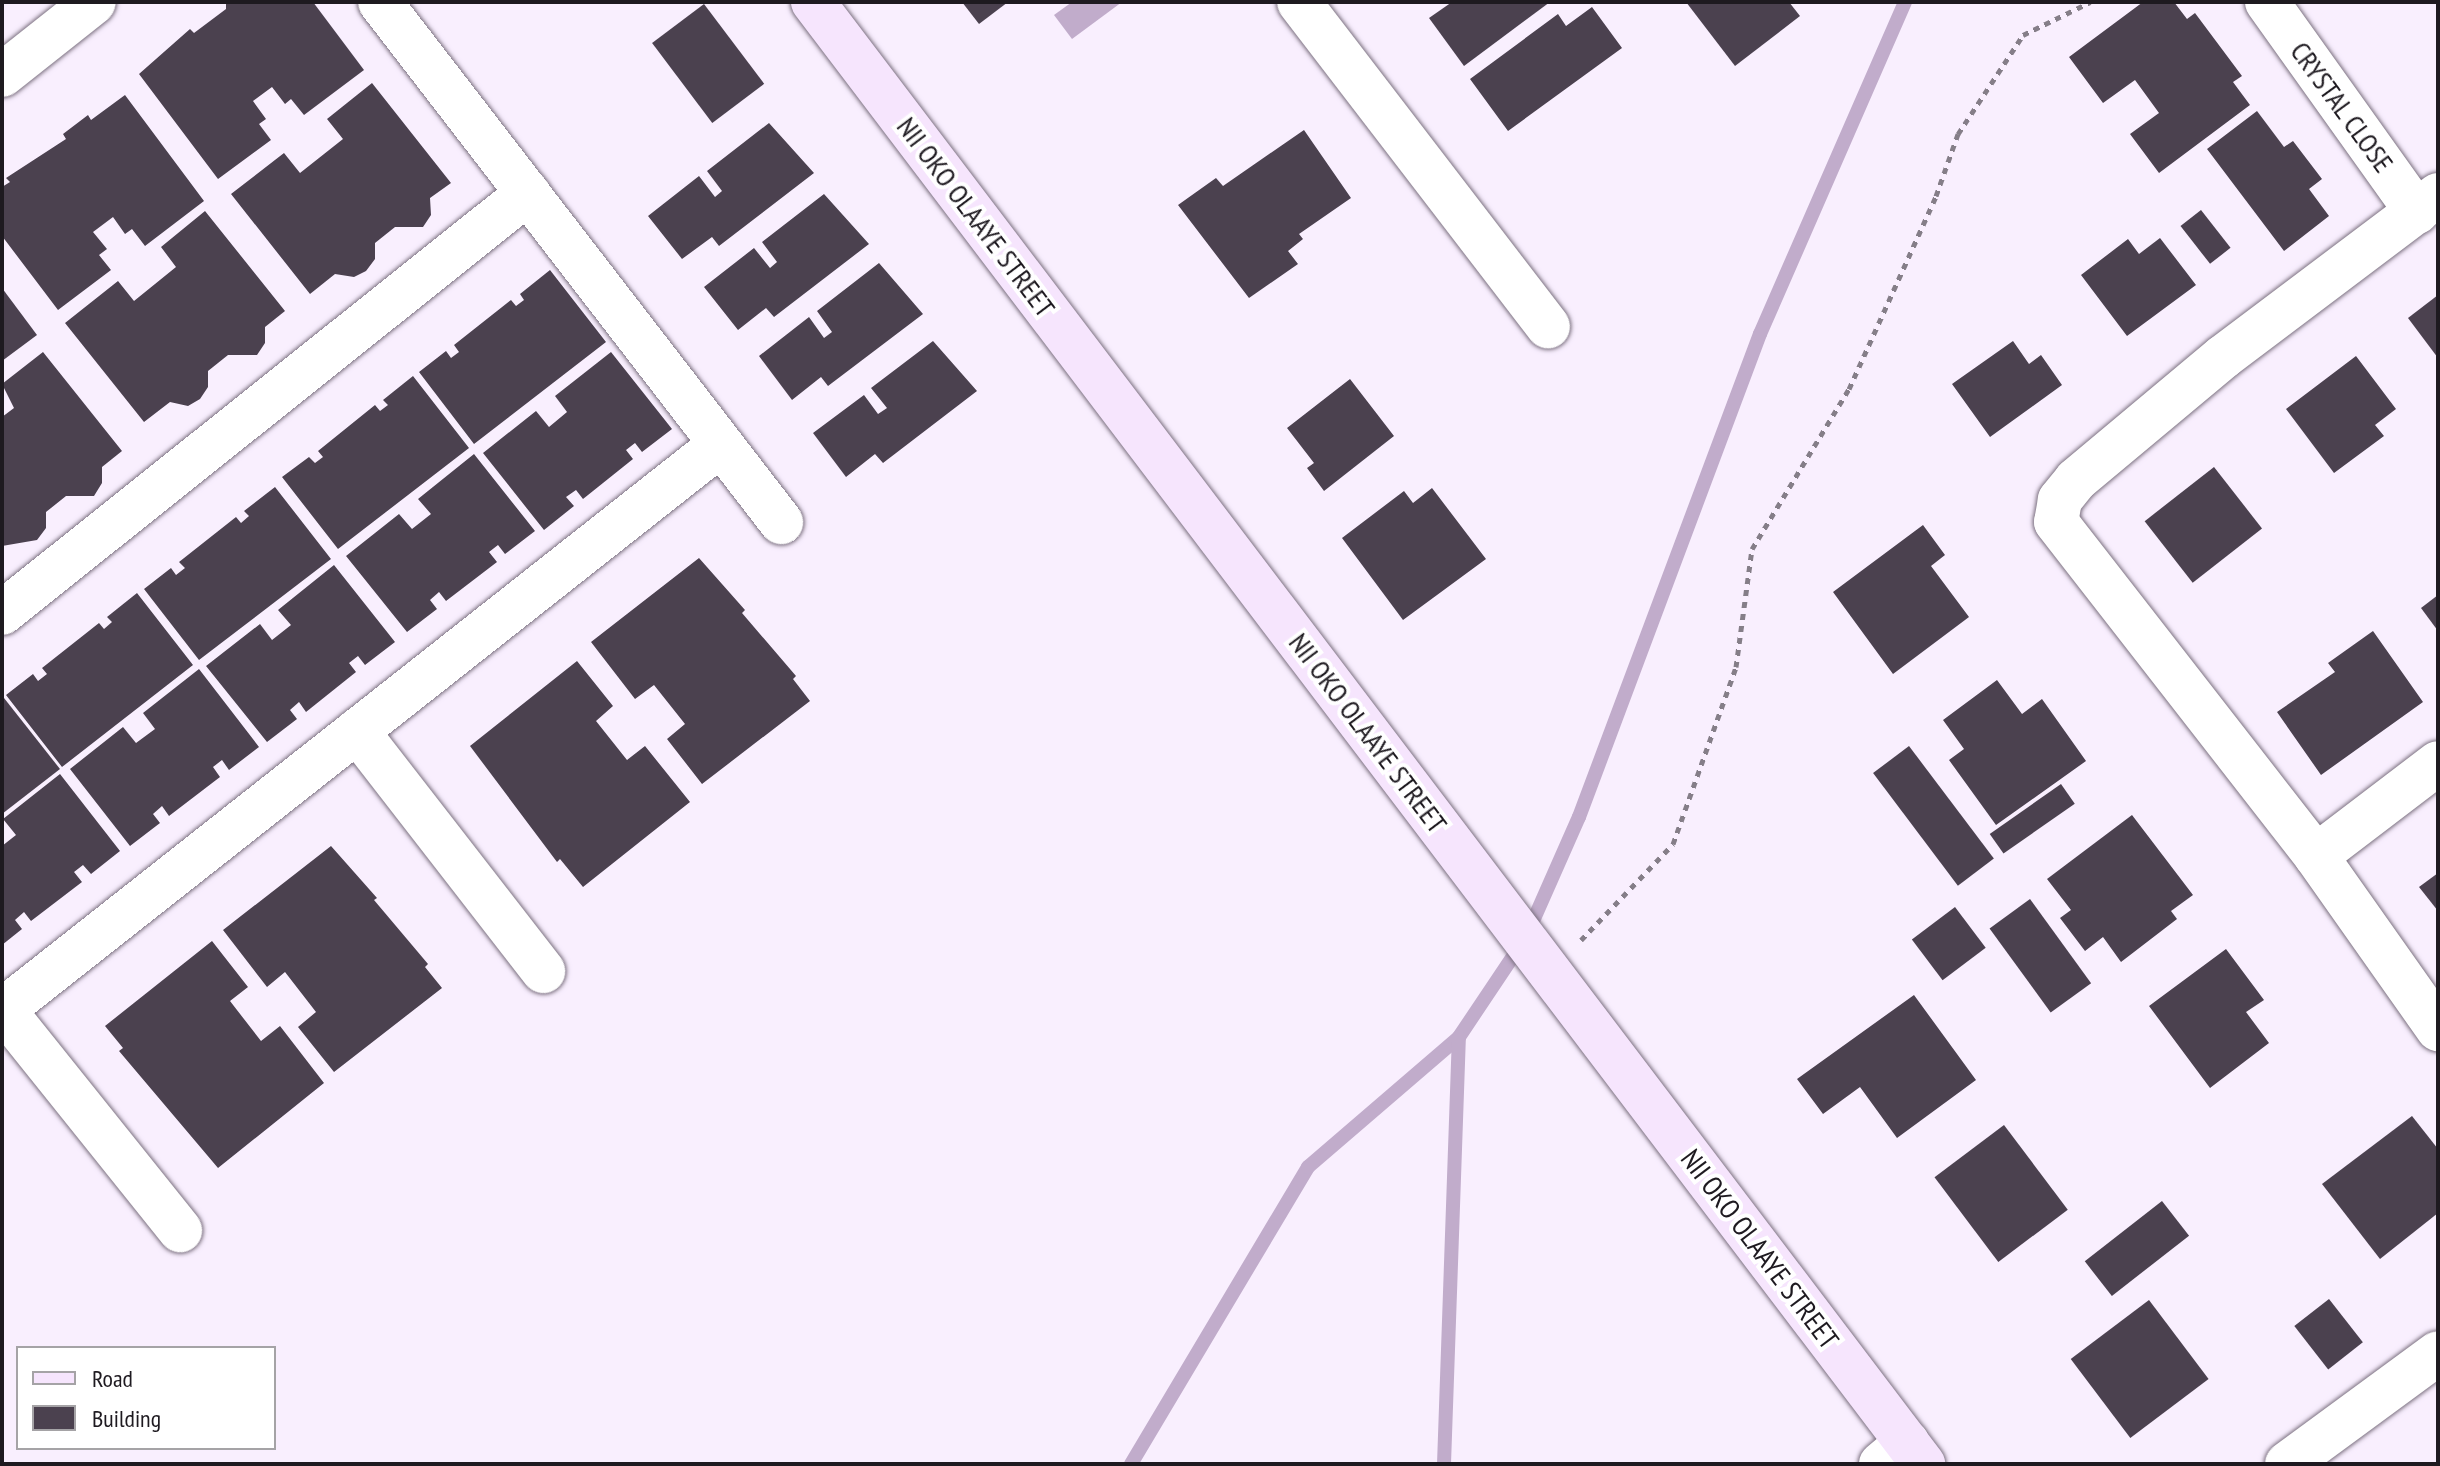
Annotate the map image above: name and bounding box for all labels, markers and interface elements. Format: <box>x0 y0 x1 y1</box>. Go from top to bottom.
street label: CRYSTAL CLOSE <box>2283 35 2401 179</box>
street label: NII OKO OLAAYE STREET <box>890 111 1062 323</box>
street label: NII OKO OLAAYE STREET <box>1282 627 1454 839</box>
street label: NII OKO OLAAYE STREET <box>1674 1143 1846 1355</box>
legend <box>16 1346 276 1450</box>
text: Road <box>92 1363 133 1394</box>
text: Building <box>92 1403 161 1434</box>

